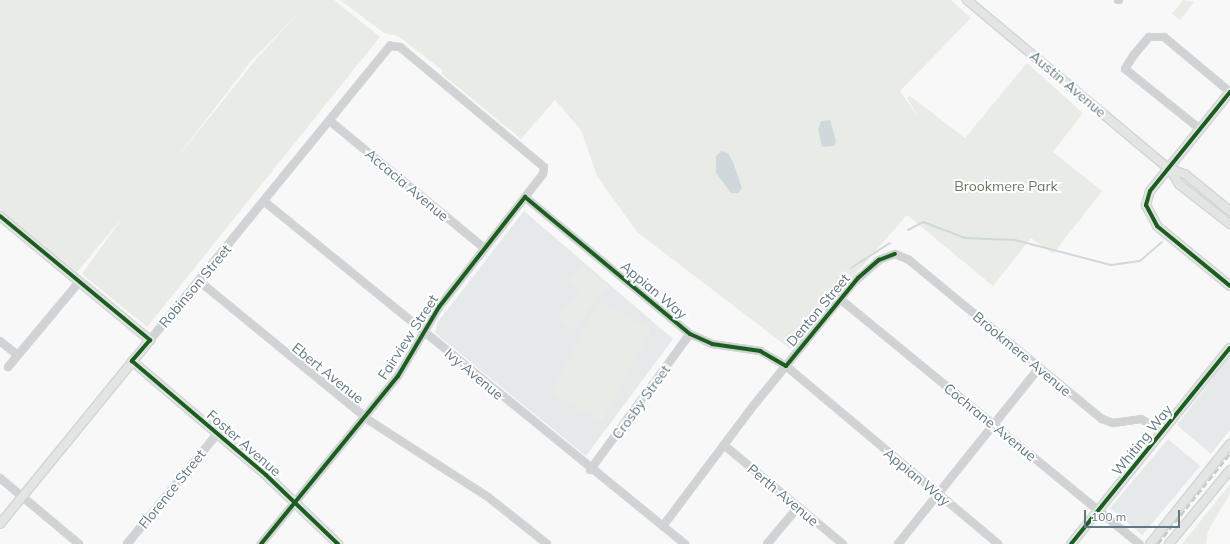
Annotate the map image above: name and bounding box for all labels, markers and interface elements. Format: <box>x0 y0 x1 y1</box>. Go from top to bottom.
street label: Austin Avenue <box>1027 47 1109 121</box>
street label: Accacia Avenue <box>362 145 452 225</box>
park label: Brookmere Park <box>954 178 1058 194</box>
street label: Robinson Street <box>155 241 235 331</box>
street label: Appian Way <box>617 257 691 323</box>
street label: Denton Street <box>783 270 853 350</box>
street label: Fairview Street <box>374 291 442 383</box>
street label: Brookmere Avenue <box>970 308 1074 400</box>
street label: Ebert Avenue <box>289 339 367 407</box>
street label: Ivy Avenue <box>441 345 507 403</box>
street label: Crosby Street <box>608 362 674 442</box>
street label: Cochrane Avenue <box>940 380 1040 464</box>
street label: Whiting Way <box>1108 401 1176 479</box>
street label: Foster Avenue <box>204 406 284 480</box>
street label: Appian Way <box>880 444 954 510</box>
street label: Florence Street <box>135 446 209 532</box>
street label: Perth Avenue <box>744 460 822 530</box>
scale bar <box>1086 502 1182 528</box>
text: 100 m <box>1091 509 1126 524</box>

